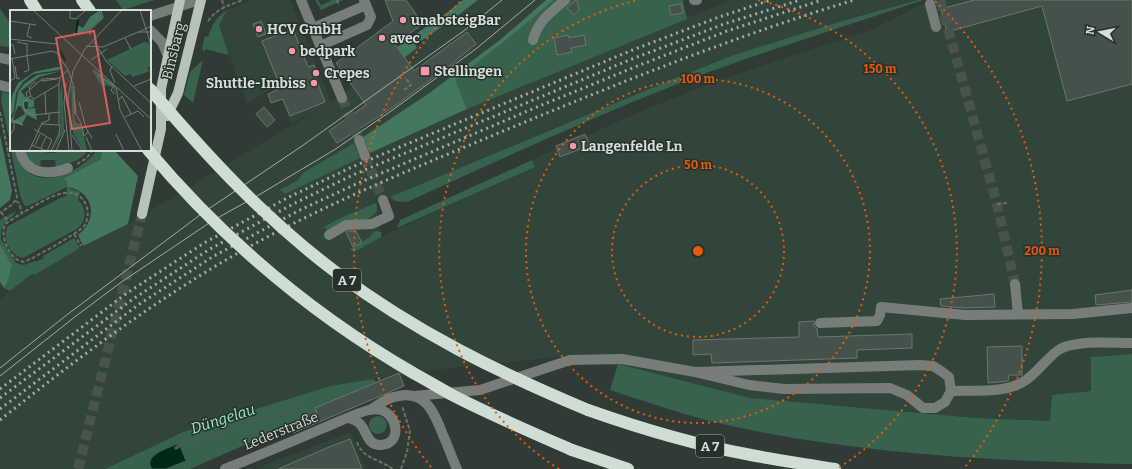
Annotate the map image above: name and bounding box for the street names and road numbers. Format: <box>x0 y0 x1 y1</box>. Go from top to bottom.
street label: Binsbarg <box>159 21 189 81</box>
road number: A 7 <box>333 269 361 291</box>
street label: Lederstraße <box>241 408 321 454</box>
road number: A 7 <box>696 435 724 457</box>

